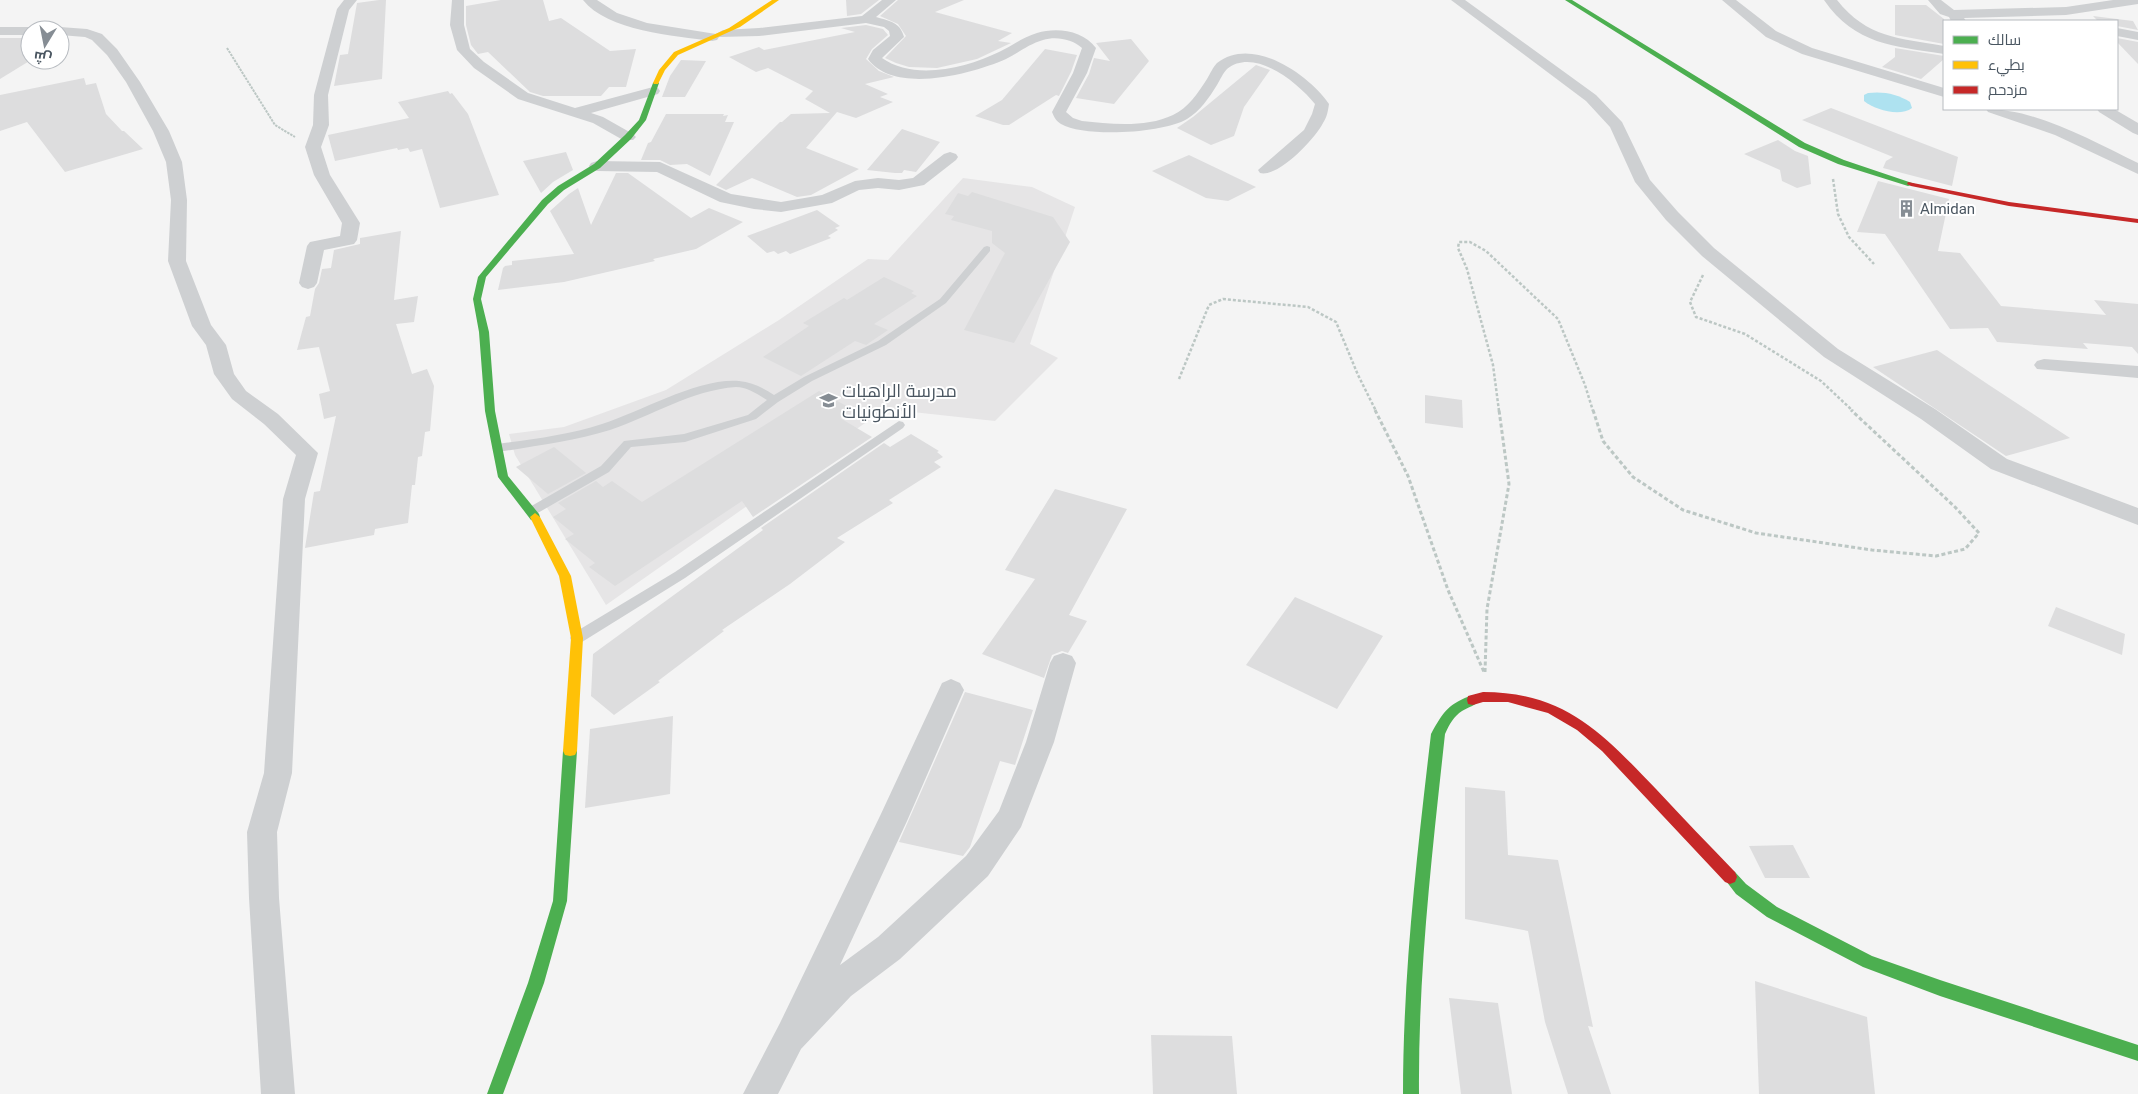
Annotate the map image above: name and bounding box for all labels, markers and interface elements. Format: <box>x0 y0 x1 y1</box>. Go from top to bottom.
north arrow <box>20 20 70 70</box>
legend <box>1943 20 2118 110</box>
text: سالك <box>1988 31 2021 49</box>
text: ش <box>32 47 53 67</box>
text: بطيء <box>1988 56 2025 77</box>
text: مزدحم <box>1988 81 2028 100</box>
building icon: Almidan <box>1896 199 1916 219</box>
place label: Almidan <box>1920 200 1975 218</box>
place label: مدرسة الراهبات الأنطونيات <box>842 380 957 423</box>
school or university icon: مدرسة الراهبات الأنطونيات <box>818 390 838 410</box>

